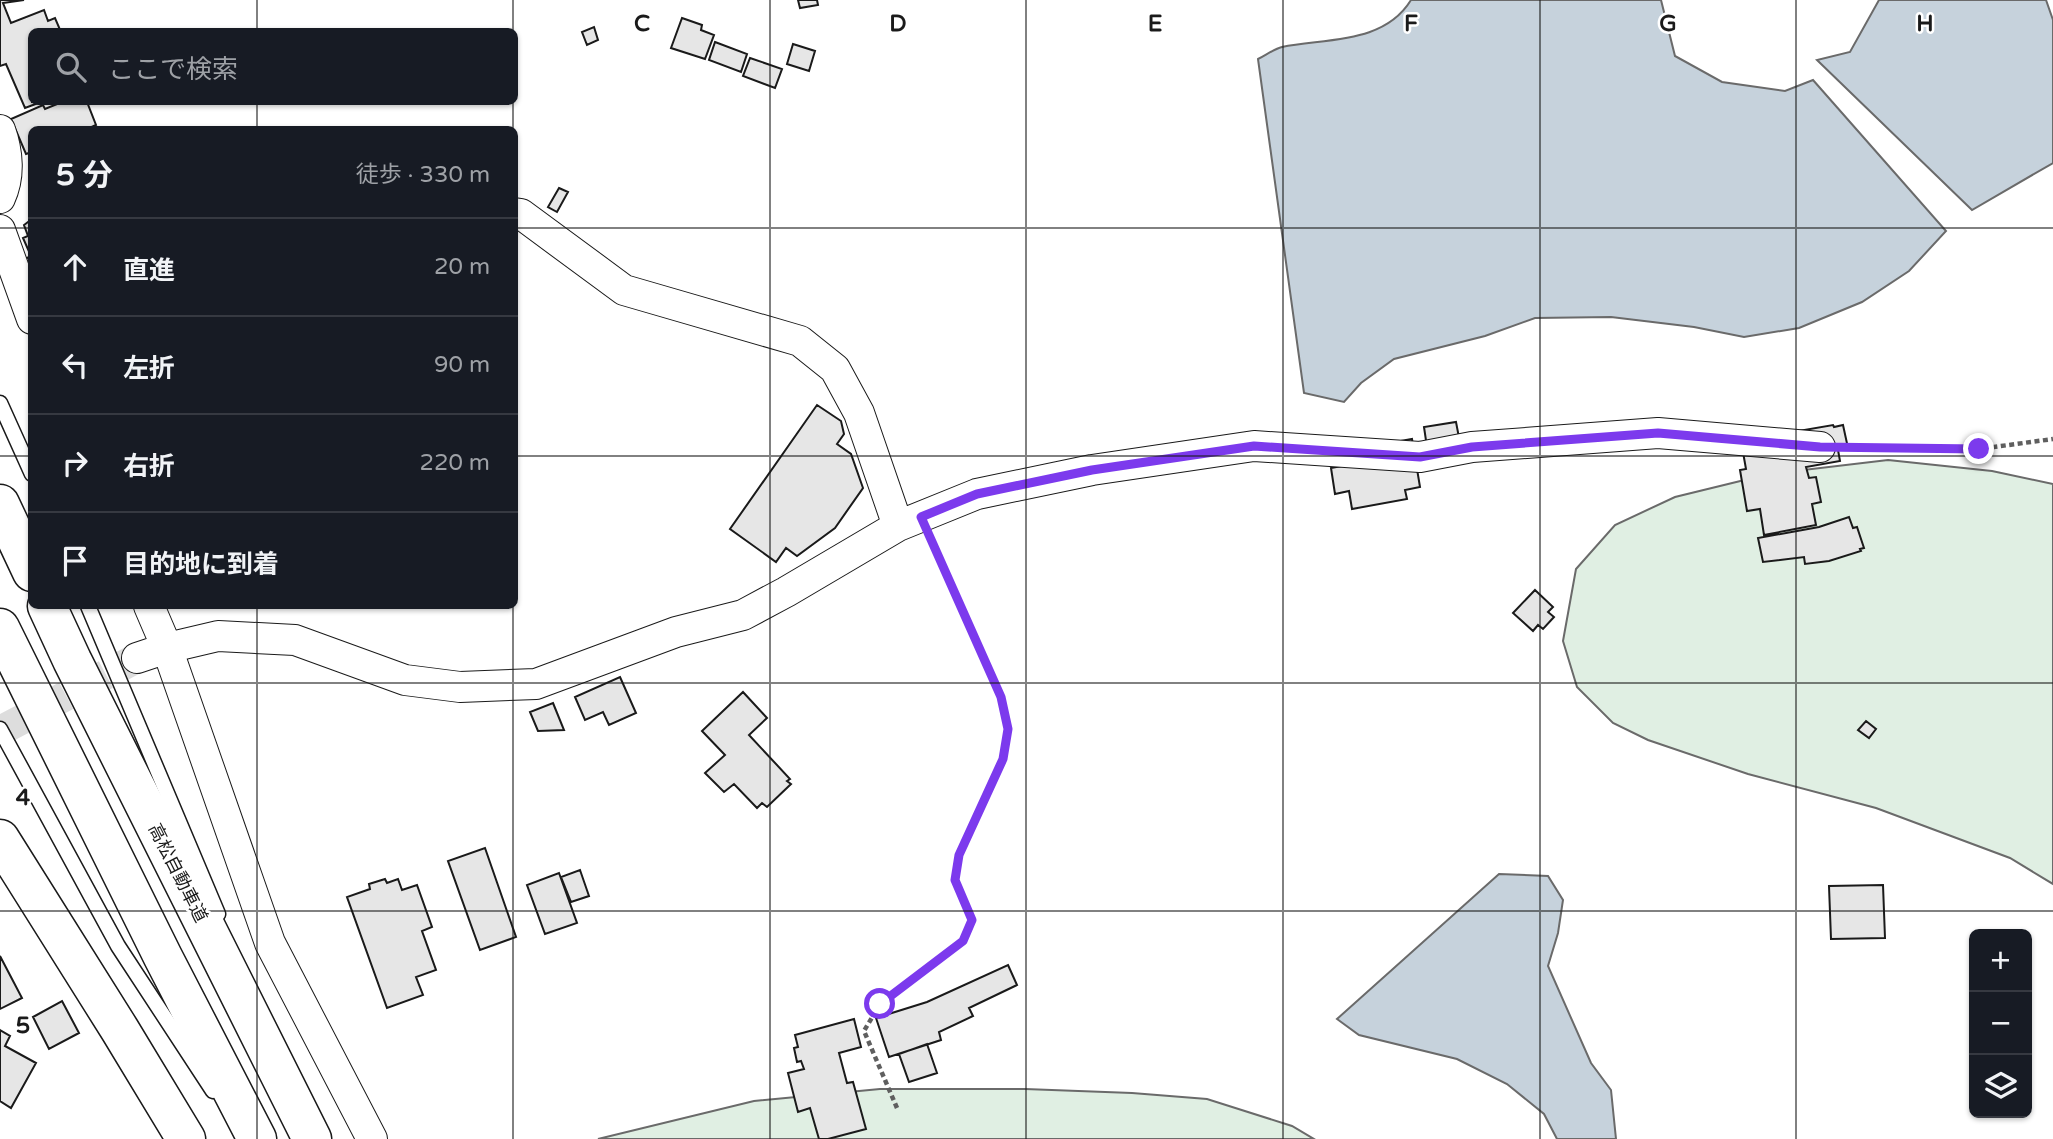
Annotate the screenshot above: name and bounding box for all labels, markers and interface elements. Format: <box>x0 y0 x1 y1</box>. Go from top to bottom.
text: C <box>634 10 650 38</box>
text: D <box>889 10 907 38</box>
text: E <box>1148 10 1162 38</box>
text: F <box>1404 10 1418 38</box>
text: G <box>1659 10 1677 38</box>
text: H <box>1916 10 1934 38</box>
search box <box>28 28 518 105</box>
icon: search <box>52 48 90 86</box>
text: ここで検索 <box>108 54 238 85</box>
text: 5 分 <box>56 157 113 194</box>
text: 徒歩 · 330 m <box>356 161 490 189</box>
icon: ahead <box>56 248 94 286</box>
text: 20 m <box>434 253 490 281</box>
text: 直進 <box>123 255 175 286</box>
icon: left <box>56 346 94 384</box>
text: 90 m <box>434 351 490 379</box>
text: 左折 <box>123 353 175 384</box>
route end <box>1963 433 1994 464</box>
icon: right <box>56 444 94 482</box>
text: 220 m <box>420 449 490 477</box>
text: 右折 <box>123 451 175 482</box>
icon: arrive <box>56 542 94 580</box>
text: 目的地に到着 <box>123 549 279 580</box>
text: 4 <box>16 784 31 812</box>
street label: 高松自動車道 <box>144 820 212 926</box>
map controls <box>1969 929 2032 1118</box>
button: + <box>1969 929 2032 992</box>
route start <box>864 988 895 1019</box>
button: − <box>1969 992 2032 1055</box>
text: 5 <box>16 1012 30 1040</box>
button: layers <box>1969 1055 2032 1118</box>

